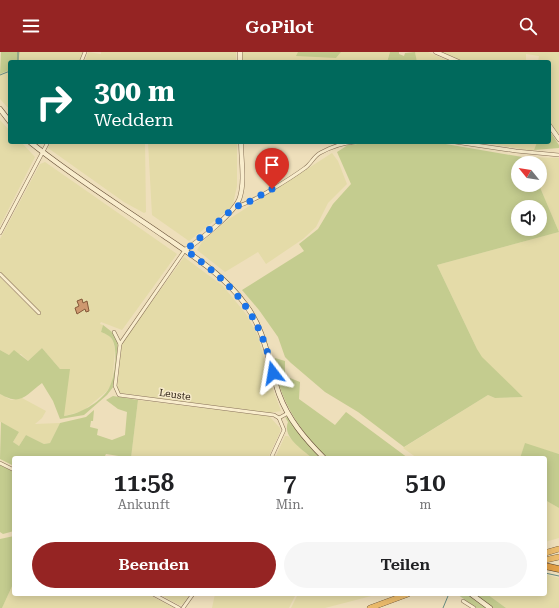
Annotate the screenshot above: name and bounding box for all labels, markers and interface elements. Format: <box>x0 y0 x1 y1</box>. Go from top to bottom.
icon: menu <box>20 15 42 37</box>
icon: search <box>517 15 539 37</box>
text: GoPilot <box>245 16 314 37</box>
text: 300 m <box>94 75 175 108</box>
icon: right <box>28 76 80 128</box>
text: Weddern <box>94 109 173 130</box>
pin <box>255 148 289 189</box>
icon: arrive <box>261 154 283 176</box>
north arrow <box>511 156 547 192</box>
map controls <box>511 156 547 236</box>
button: sound <box>511 200 547 236</box>
position arrow <box>252 352 294 394</box>
street label: Leuste <box>158 387 192 402</box>
text: 11:58 <box>113 469 174 497</box>
text: 7 <box>283 469 296 497</box>
text: 510 <box>405 469 446 497</box>
text: Ankunft <box>118 497 170 512</box>
text: Min. <box>276 497 304 512</box>
text: m <box>420 497 431 512</box>
button: Beenden <box>32 542 276 588</box>
button: Teilen <box>284 542 527 588</box>

